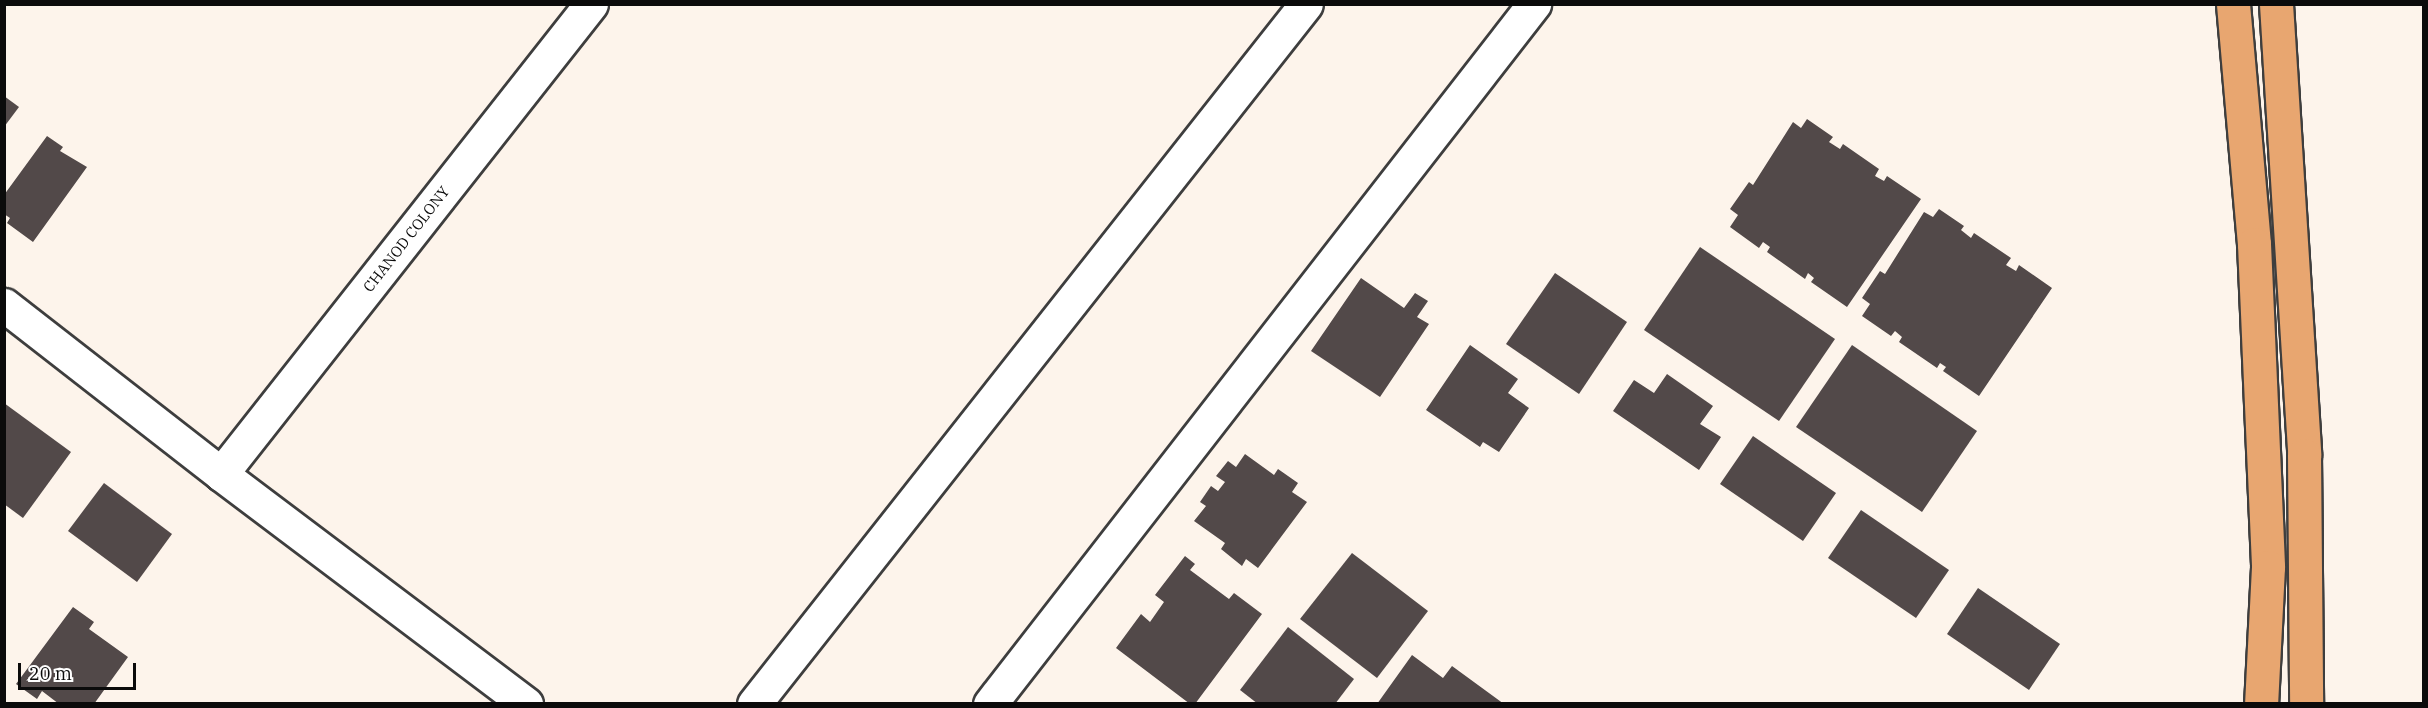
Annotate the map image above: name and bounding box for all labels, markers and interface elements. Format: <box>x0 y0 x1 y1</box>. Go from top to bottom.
street label: CHANOD COLONY <box>359 183 453 295</box>
scale bar <box>21 651 140 689</box>
text: 20 m <box>29 662 72 685</box>

